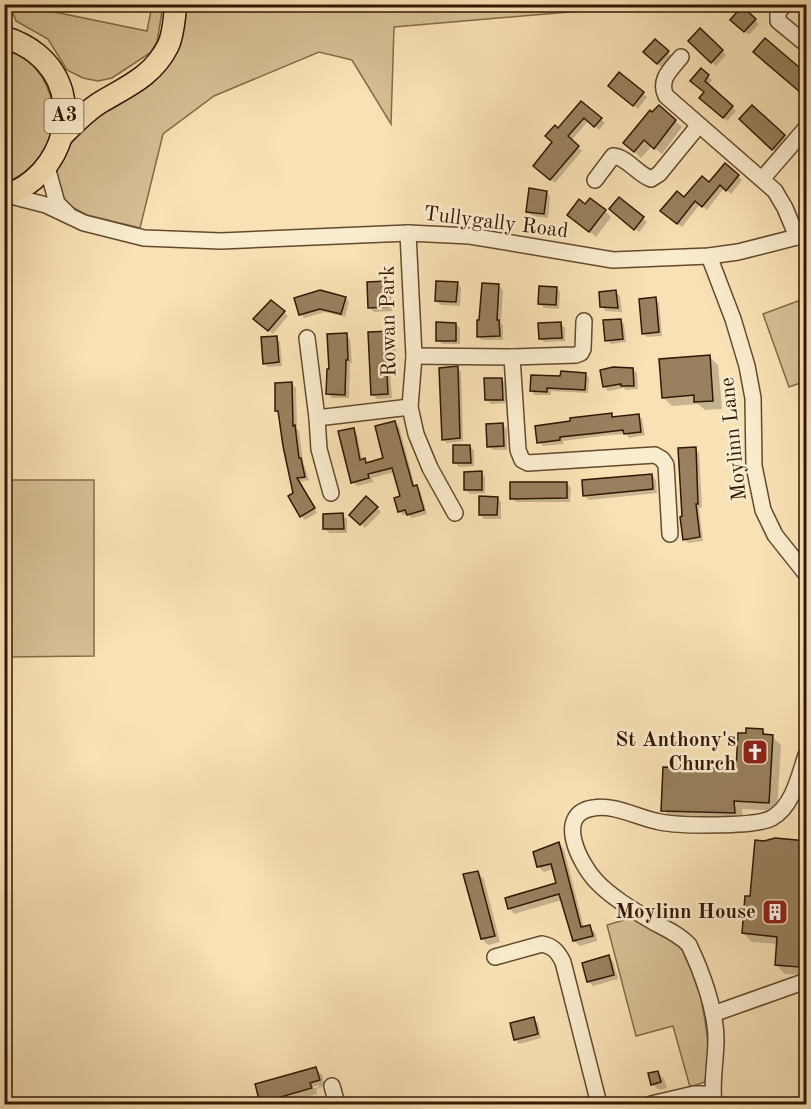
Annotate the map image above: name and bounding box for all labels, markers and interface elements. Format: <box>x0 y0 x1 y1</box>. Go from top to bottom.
road number: A3 <box>44 99 84 133</box>
street label: Tullygally Road <box>422 204 570 242</box>
street label: Rowan Park <box>378 265 400 377</box>
street label: Moylinn Lane <box>717 376 751 502</box>
place label: St Anthony's Church <box>615 730 736 775</box>
church icon: St Anthony's Church <box>740 737 770 767</box>
building icon: Moylinn House <box>760 897 790 927</box>
place label: Moylinn House <box>615 902 756 923</box>

